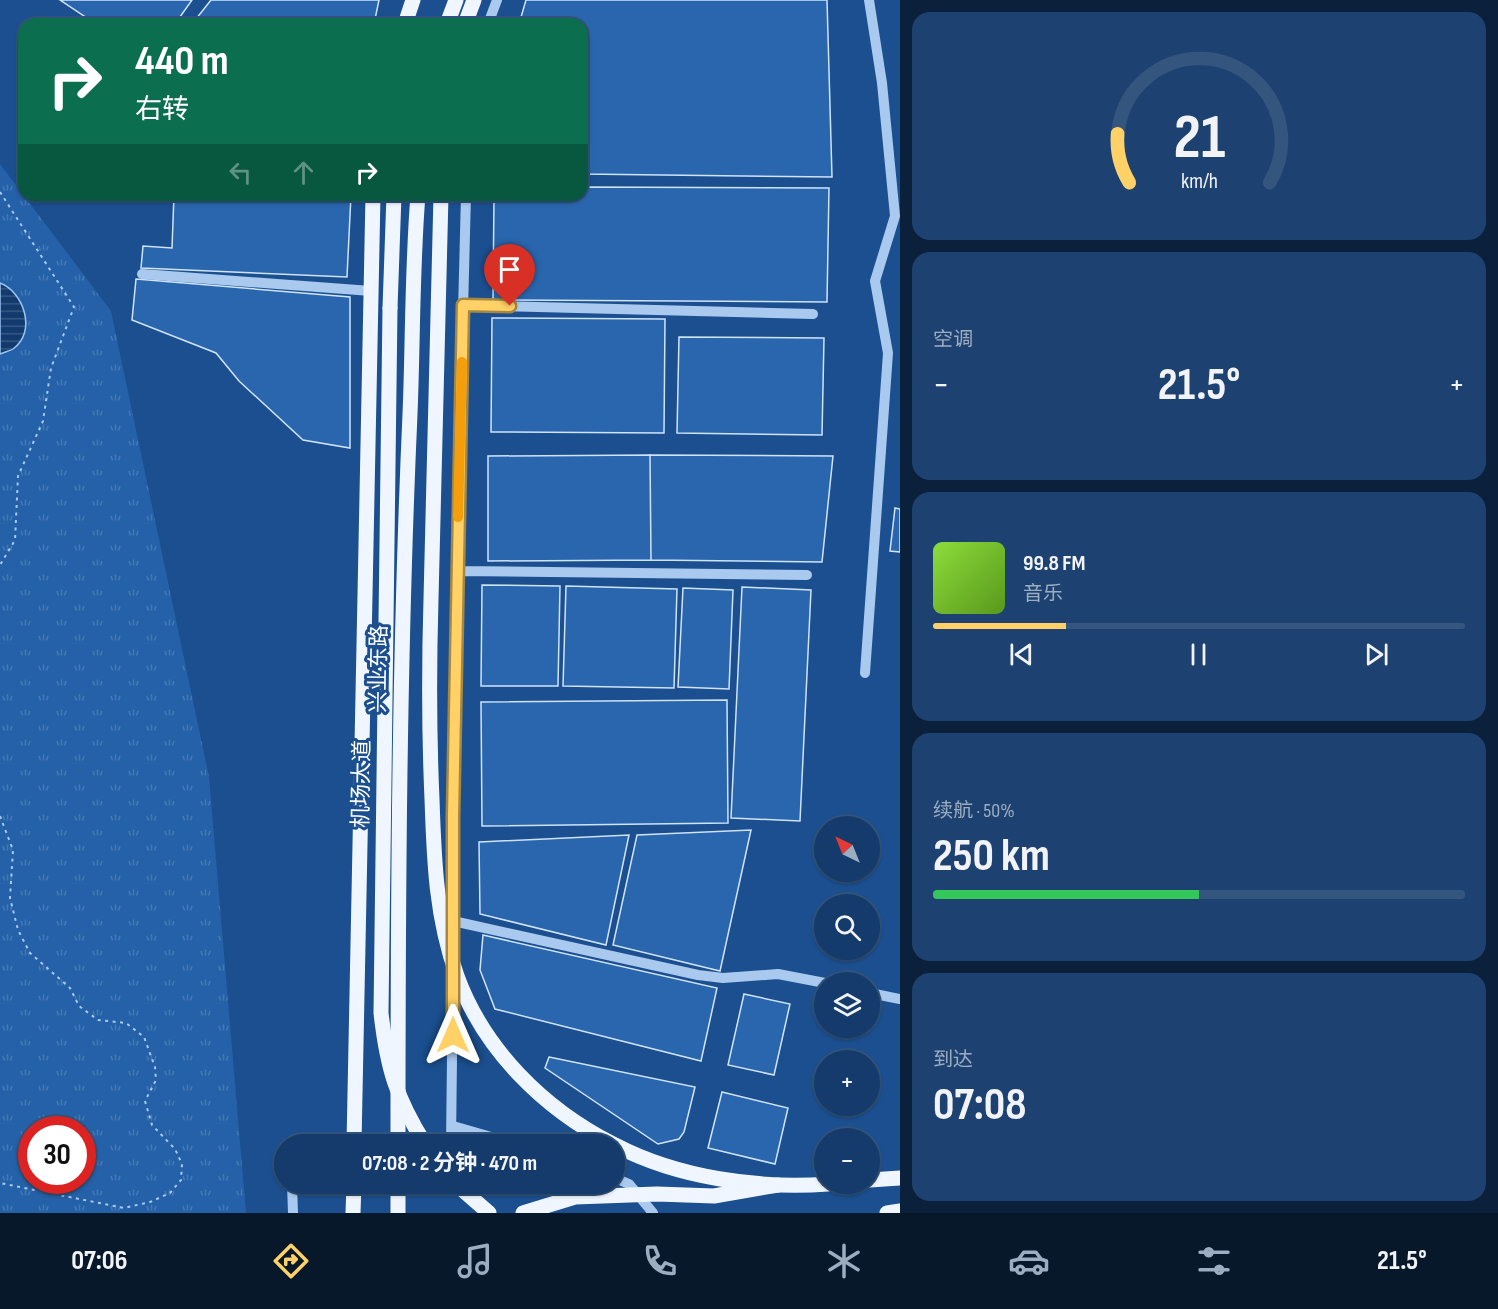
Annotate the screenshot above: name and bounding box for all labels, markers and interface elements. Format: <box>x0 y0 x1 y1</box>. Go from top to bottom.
text: 440 m <box>135 36 229 87</box>
icon: right <box>36 42 114 120</box>
text: 右转 <box>135 94 189 126</box>
text: 21 <box>1173 101 1225 176</box>
icon: left <box>224 156 257 189</box>
icon: ahead <box>287 156 320 189</box>
icon: right <box>350 156 383 189</box>
text: km/h <box>1180 169 1218 194</box>
pin <box>484 244 535 306</box>
icon: arrive <box>493 253 526 286</box>
text: 空调 <box>933 328 973 352</box>
text: 21.5° <box>1158 358 1240 413</box>
text: − <box>933 365 949 405</box>
text: + <box>1449 365 1465 405</box>
text: 99.8 FM <box>1023 550 1085 577</box>
text: 音乐 <box>1023 582 1063 606</box>
street label: 兴业东路 <box>365 625 393 713</box>
icon: previous <box>1005 638 1038 671</box>
icon: pause <box>1182 638 1215 671</box>
icon: next <box>1360 638 1393 671</box>
street label: 机场大道 <box>348 740 376 828</box>
text: 续航 · 50% <box>933 799 1015 823</box>
north arrow <box>814 816 880 882</box>
map controls <box>814 816 880 1194</box>
text: 250 km <box>933 829 1050 884</box>
button: search <box>814 894 880 960</box>
button: layers <box>814 972 880 1038</box>
position arrow <box>421 1003 485 1067</box>
text: 到达 <box>933 1048 973 1072</box>
button: + <box>814 1050 880 1116</box>
text: 07:08 <box>933 1078 1027 1133</box>
speed limit sign: 30 <box>18 1116 96 1194</box>
button: − <box>814 1128 880 1194</box>
text: 07:08 · 2 分钟 · 470 m <box>362 1150 537 1177</box>
icon: directions <box>270 1240 312 1282</box>
icon: music <box>454 1240 496 1282</box>
icon: phone <box>639 1240 681 1282</box>
icon: climate <box>823 1240 865 1282</box>
icon: car <box>1008 1240 1050 1282</box>
icon: filters <box>1193 1240 1235 1282</box>
text: 07:06 <box>71 1245 127 1277</box>
text: 21.5° <box>1377 1245 1427 1277</box>

